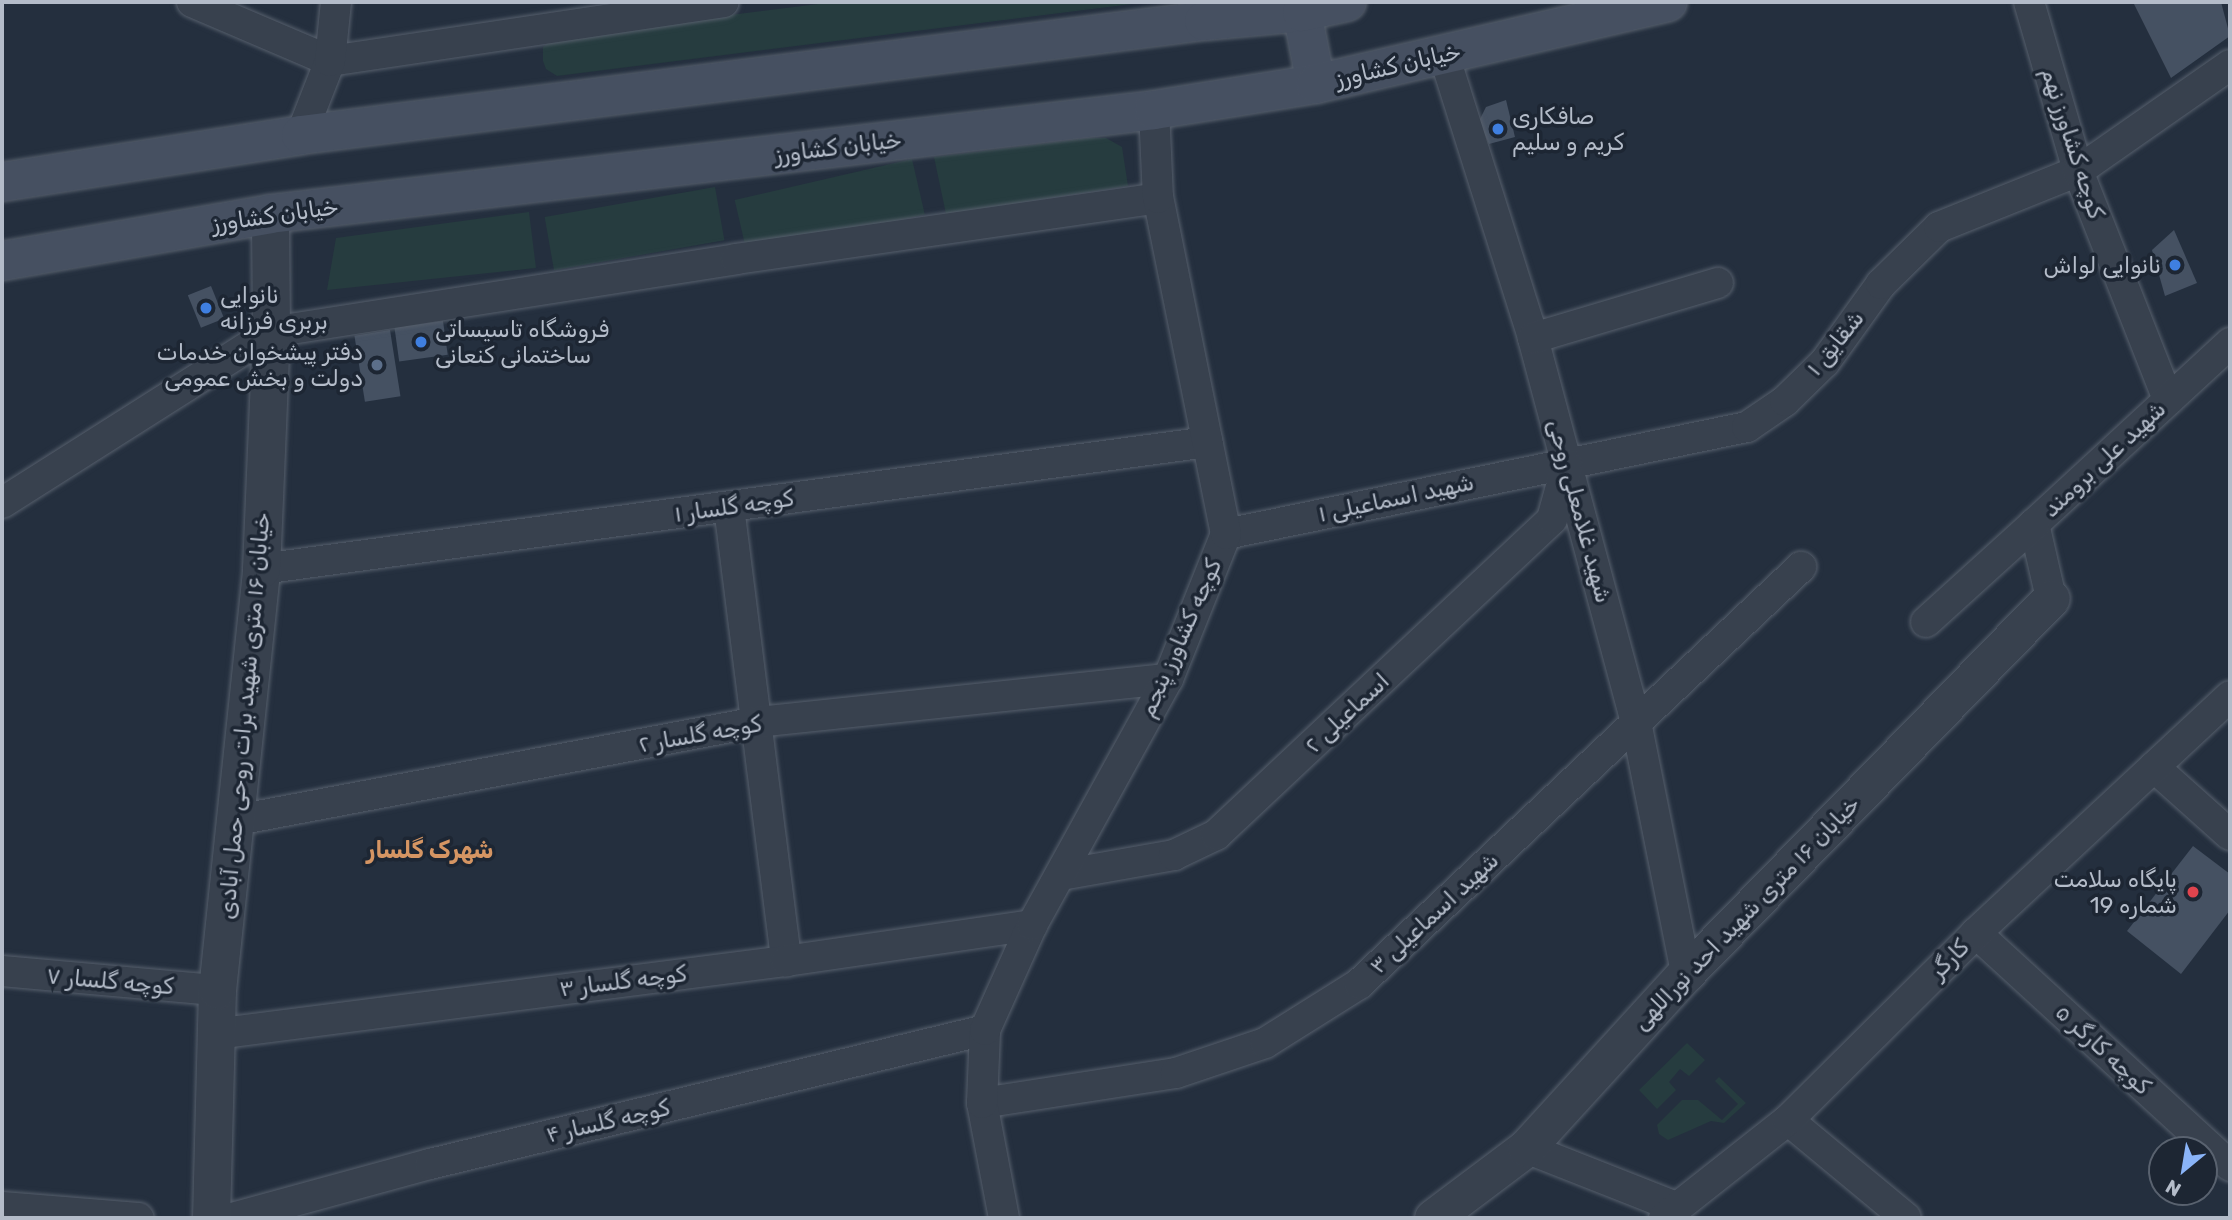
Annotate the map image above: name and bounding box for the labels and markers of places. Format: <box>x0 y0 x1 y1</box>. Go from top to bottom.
place label: صافکاری کریم و سلیم <box>1512 102 1624 156</box>
marker: صافکاری کریم و سلیم <box>1490 121 1506 137</box>
place label: نانوایی لواش <box>2044 251 2161 279</box>
marker: نانوایی لواش <box>2167 257 2183 273</box>
place label: نانوایی بربری فرزانه <box>220 281 328 335</box>
marker: نانوایی بربری فرزانه <box>198 300 214 316</box>
place label: فروشگاه تاسیساتی ساختمانی کنعانی <box>435 315 609 369</box>
marker: فروشگاه تاسیساتی ساختمانی کنعانی <box>413 334 429 350</box>
place label: دفتر پیشخوان خدمات دولت و بخش عمومی <box>157 338 363 392</box>
marker: دفتر پیشخوان خدمات دولت و بخش عمومی <box>369 357 385 373</box>
place label: پایگاه سلامت شماره 19 <box>2053 865 2177 919</box>
marker: پایگاه سلامت شماره 19 <box>2183 882 2203 902</box>

